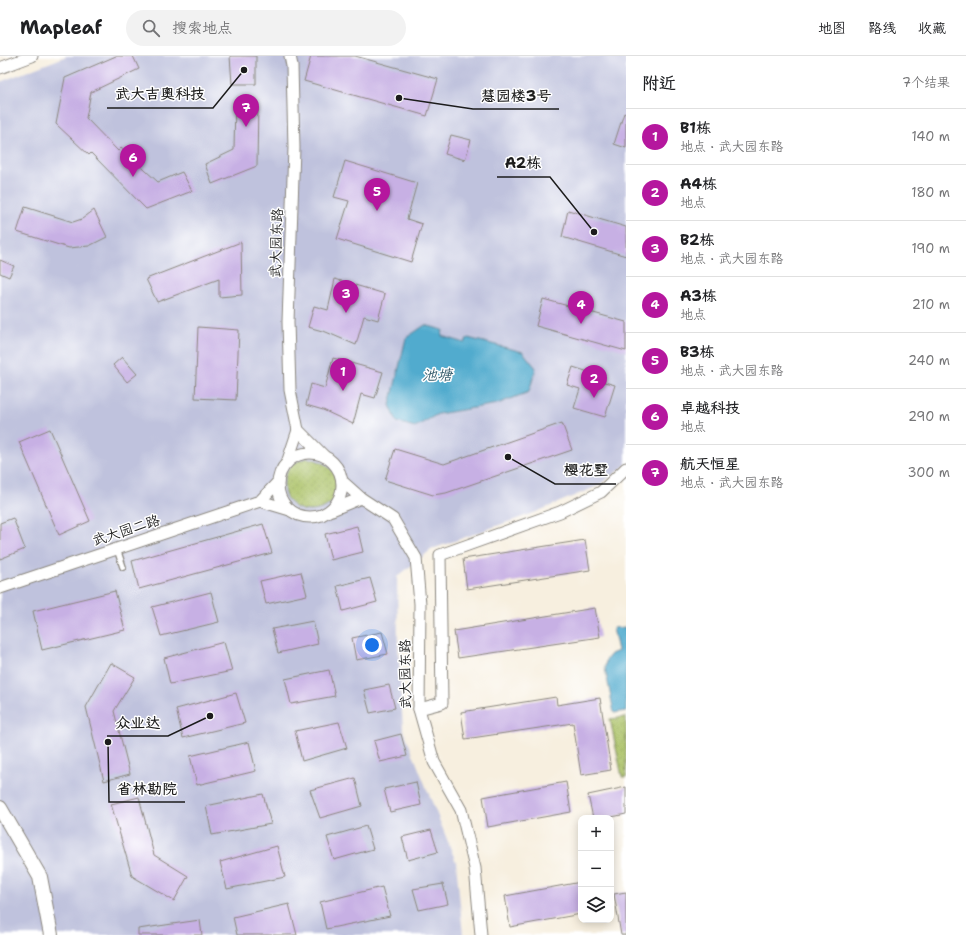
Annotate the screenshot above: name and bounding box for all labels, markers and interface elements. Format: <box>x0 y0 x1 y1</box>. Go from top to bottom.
search box <box>126 10 406 46</box>
text: Mapleaf <box>20 15 102 40</box>
icon: search <box>140 17 162 39</box>
text: 搜索地点 <box>172 18 232 38</box>
text: 地图 <box>818 19 846 37</box>
text: 路线 <box>868 19 896 37</box>
text: 收藏 <box>918 19 946 37</box>
text: 附近 <box>642 72 676 94</box>
text: 7个结果 <box>902 74 950 91</box>
callout: 武大吉奥科技 <box>107 81 213 108</box>
callout: 慧园楼3号 <box>473 82 559 109</box>
text: 武大吉奥科技 <box>115 84 205 104</box>
text: 慧园楼3号 <box>481 86 551 106</box>
pin: 7 <box>233 94 259 127</box>
text: B1栋 <box>680 118 711 138</box>
text: 1 <box>652 128 658 145</box>
text: 140 m <box>911 128 950 145</box>
text: 地点 · 武大园东路 <box>680 138 784 155</box>
pin: 6 <box>120 144 146 177</box>
callout: A2栋 <box>497 150 550 177</box>
text: A2栋 <box>505 153 541 173</box>
text: A4栋 <box>680 174 717 194</box>
pin: 5 <box>364 178 390 211</box>
text: 2 <box>650 184 660 201</box>
text: 180 m <box>911 184 950 201</box>
text: 地点 <box>680 194 706 211</box>
street label: 武大园东路 <box>266 208 286 278</box>
text: B2栋 <box>680 230 715 250</box>
text: 3 <box>650 240 660 257</box>
text: 190 m <box>911 240 950 257</box>
text: 地点 · 武大园东路 <box>680 250 784 267</box>
pin: 3 <box>333 280 359 313</box>
text: A3栋 <box>680 286 717 306</box>
pin: 4 <box>568 291 594 324</box>
text: 4 <box>650 296 660 313</box>
text: 210 m <box>912 296 950 313</box>
text: 地点 <box>680 306 706 323</box>
text: B3栋 <box>680 342 715 362</box>
text: 5 <box>651 352 659 369</box>
text: 240 m <box>908 352 950 369</box>
pin: 1 <box>330 358 356 391</box>
text: 地点 · 武大园东路 <box>680 362 784 379</box>
water label: 池塘 <box>422 365 454 385</box>
pin: 2 <box>581 365 607 398</box>
text: 卓越科技 <box>680 398 740 418</box>
text: 6 <box>650 408 660 425</box>
text: 290 m <box>908 408 950 425</box>
text: 地点 <box>680 418 706 435</box>
text: 航天恒星 <box>680 454 740 474</box>
callout: 樱花墅 <box>555 457 616 484</box>
text: 樱花墅 <box>563 460 609 480</box>
text: 7 <box>650 464 660 481</box>
text: 300 m <box>907 464 950 481</box>
text: 地点 · 武大园东路 <box>680 474 784 491</box>
street label: 武大园二路 <box>90 511 162 549</box>
your location <box>362 635 382 655</box>
street label: 武大园东路 <box>395 639 415 709</box>
callout: 众业达 <box>107 709 168 736</box>
text: 众业达 <box>115 713 161 733</box>
callout: 省林勘院 <box>109 775 185 802</box>
text: 省林勘院 <box>117 779 177 799</box>
map controls <box>578 815 614 923</box>
button: + <box>578 815 614 851</box>
button: − <box>578 851 614 887</box>
button: layers <box>578 887 614 923</box>

